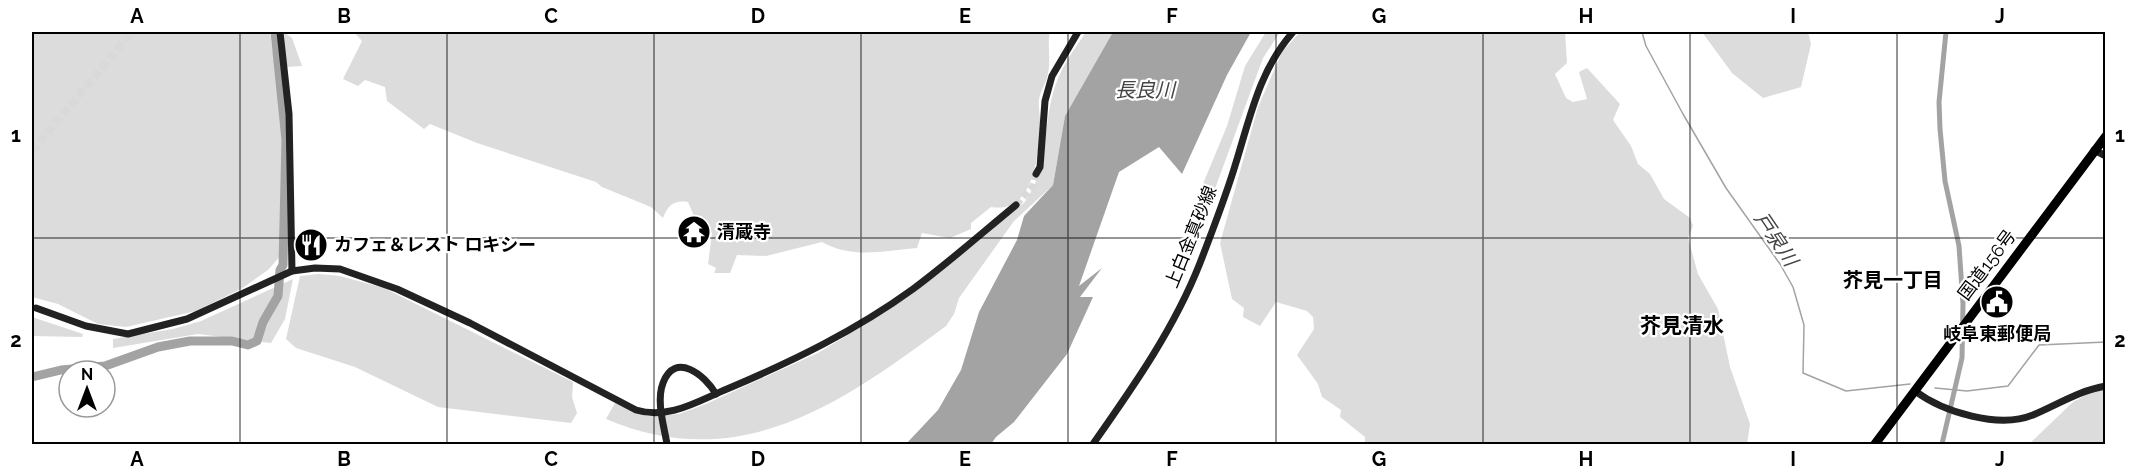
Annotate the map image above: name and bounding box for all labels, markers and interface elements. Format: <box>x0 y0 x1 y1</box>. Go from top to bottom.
text: A <box>130 4 144 28</box>
text: B <box>337 4 351 28</box>
text: C <box>544 4 558 28</box>
text: D <box>751 4 765 28</box>
text: E <box>959 4 971 28</box>
text: F <box>1166 4 1178 28</box>
text: G <box>1372 4 1386 28</box>
text: H <box>1579 4 1593 28</box>
text: I <box>1790 4 1796 28</box>
text: J <box>1995 4 2005 28</box>
water label: 長良川 <box>1115 78 1177 102</box>
text: 1 <box>11 123 21 147</box>
text: 1 <box>2115 123 2125 147</box>
street label: 上白金真砂線 <box>1161 183 1221 291</box>
water label: 戸泉川 <box>1749 207 1804 272</box>
temple icon: 清蔵寺 <box>676 214 712 250</box>
place label: 清蔵寺 <box>717 221 771 242</box>
street label: 国道156号 <box>1953 225 2020 304</box>
restaurant icon: カフェ＆レスト ロキシー <box>293 227 329 263</box>
place label: カフェ＆レスト ロキシー <box>334 234 536 255</box>
district label: 芥見一丁目 <box>1843 268 1943 292</box>
public building icon: 岐阜東郵便局 <box>1979 284 2015 320</box>
district label: 芥見清水 <box>1640 313 1724 338</box>
place label: 岐阜東郵便局 <box>1943 323 2051 344</box>
text: 2 <box>10 328 22 352</box>
text: 2 <box>2114 328 2126 352</box>
north arrow <box>57 359 117 419</box>
text: N <box>81 365 93 384</box>
text: A <box>130 447 144 471</box>
text: B <box>337 447 351 471</box>
text: C <box>544 447 558 471</box>
text: D <box>751 447 765 471</box>
text: E <box>959 447 971 471</box>
text: F <box>1166 447 1178 471</box>
text: G <box>1372 447 1386 471</box>
text: H <box>1579 447 1593 471</box>
text: I <box>1790 447 1796 471</box>
text: J <box>1995 447 2005 471</box>

